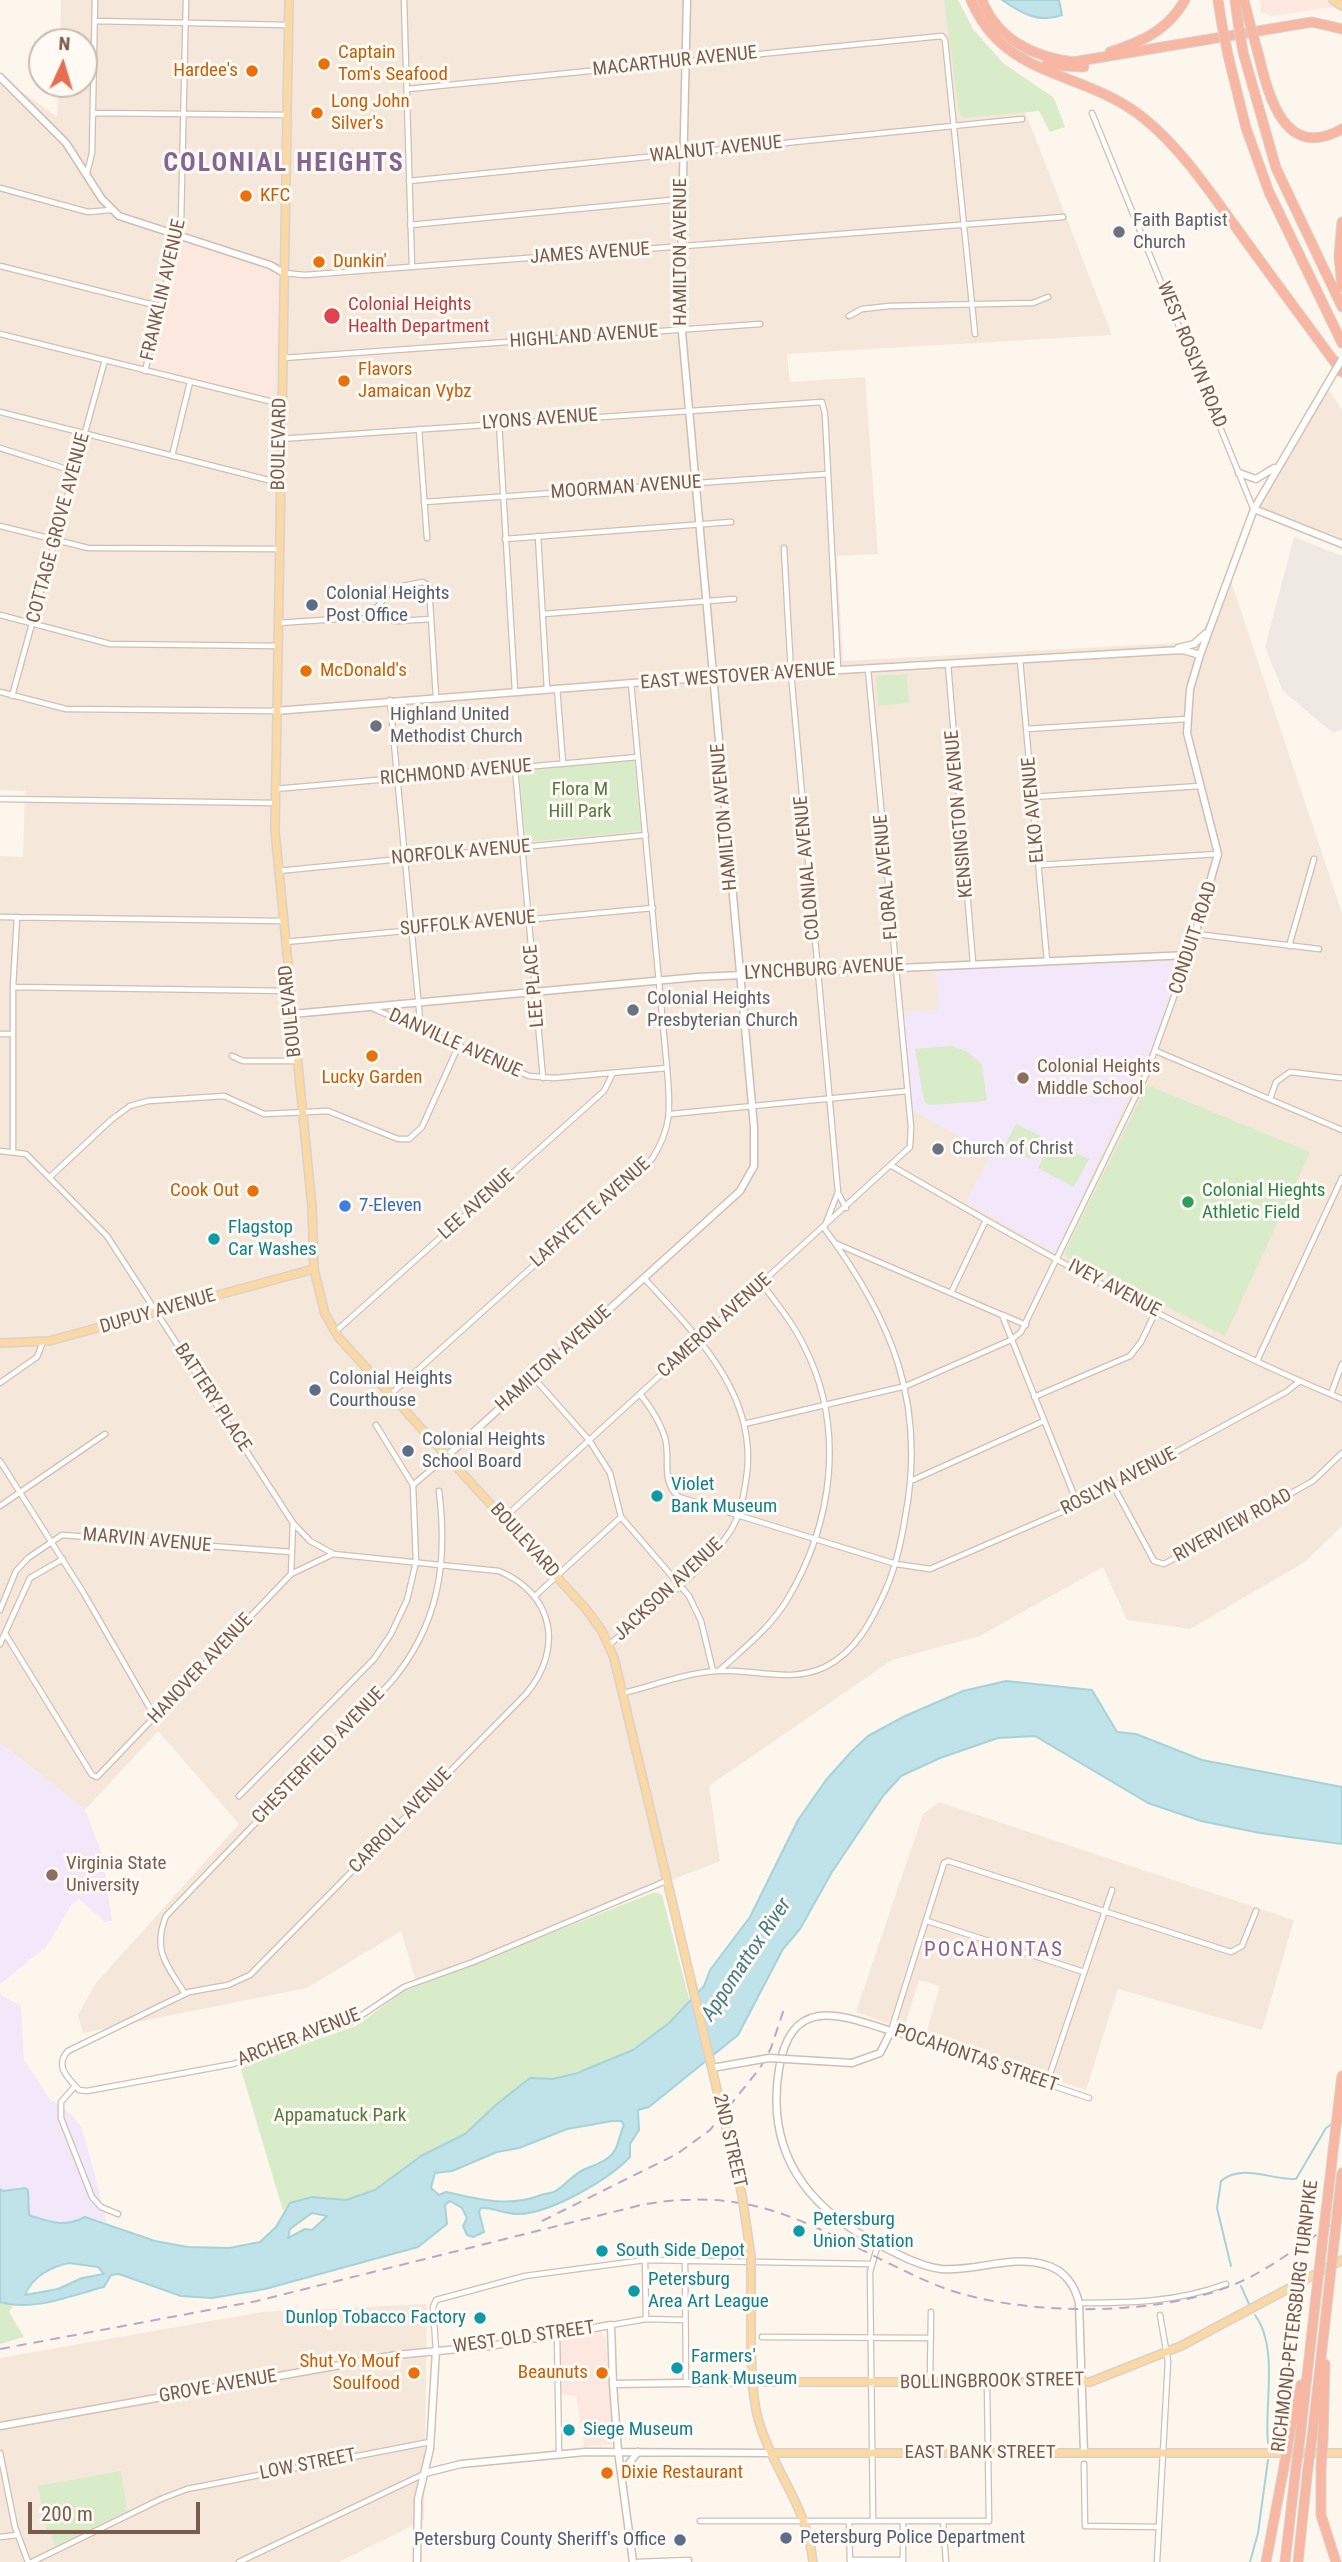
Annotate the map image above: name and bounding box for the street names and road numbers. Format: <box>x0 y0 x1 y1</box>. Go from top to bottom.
street label: MACARTHUR AVENUE <box>592 42 758 82</box>
street label: WALNUT AVENUE <box>649 132 783 168</box>
street label: HAMILTON AVENUE <box>670 178 692 326</box>
street label: FRANKLIN AVENUE <box>137 217 191 363</box>
street label: JAMES AVENUE <box>529 238 651 270</box>
street label: WEST ROSLYN ROAD <box>1151 279 1231 431</box>
street label: HIGHLAND AVENUE <box>509 320 659 354</box>
street label: BOULEVARD <box>268 397 292 491</box>
street label: LYONS AVENUE <box>481 405 599 435</box>
street label: COTTAGE GROVE AVENUE <box>23 430 95 626</box>
street label: MOORMAN AVENUE <box>550 471 702 505</box>
street label: EAST WESTOVER AVENUE <box>640 659 836 695</box>
street label: KENSINGTON AVENUE <box>941 729 979 899</box>
street label: HAMILTON AVENUE <box>707 742 743 892</box>
street label: RICHMOND AVENUE <box>379 755 533 791</box>
street label: ELKO AVENUE <box>1018 756 1050 864</box>
street label: COLONIAL AVENUE <box>790 795 826 941</box>
street label: FLORAL AVENUE <box>870 813 904 941</box>
street label: NORFOLK AVENUE <box>390 836 532 870</box>
street label: CONDUIT ROAD <box>1165 879 1223 997</box>
street label: SUFFOLK AVENUE <box>399 907 537 941</box>
street label: LEE PLACE <box>520 944 550 1028</box>
street label: LYNCHBURG AVENUE <box>744 954 904 986</box>
street label: BOULEVARD <box>275 964 307 1058</box>
street label: DANVILLE AVENUE <box>385 1005 525 1083</box>
street label: LAFAYETTE AVENUE <box>526 1153 656 1273</box>
street label: LEE AVENUE <box>434 1165 520 1245</box>
street label: IVEY AVENUE <box>1064 1255 1164 1323</box>
street label: CAMERON AVENUE <box>653 1269 777 1383</box>
street label: DUPUY AVENUE <box>98 1285 218 1339</box>
street label: HAMILTON AVENUE <box>491 1301 617 1417</box>
street label: BATTERY PLACE <box>169 1340 255 1456</box>
street label: ROSLYN AVENUE <box>1058 1443 1180 1521</box>
street label: RIVERVIEW ROAD <box>1170 1484 1296 1568</box>
street label: BOULEVARD <box>484 1499 564 1583</box>
street label: MARVIN AVENUE <box>82 1524 212 1558</box>
street label: JACKSON AVENUE <box>610 1534 728 1646</box>
street label: HANOVER AVENUE <box>144 1609 258 1729</box>
street label: CHESTERFIELD AVENUE <box>248 1683 390 1829</box>
street label: CARROLL AVENUE <box>345 1763 457 1879</box>
street label: ARCHER AVENUE <box>234 2004 364 2072</box>
street label: POCAHONTAS STREET <box>891 2020 1061 2098</box>
street label: 2ND STREET <box>707 2092 751 2190</box>
street label: RICHMOND-PETERSBURG TURNPIKE <box>1268 2179 1324 2453</box>
street label: WEST OLD STREET <box>452 2317 596 2359</box>
street label: GROVE AVENUE <box>157 2365 279 2409</box>
street label: BOLLINGBROOK STREET <box>900 2369 1084 2395</box>
street label: EAST BANK STREET <box>904 2442 1056 2464</box>
street label: LOW STREET <box>258 2445 358 2485</box>

